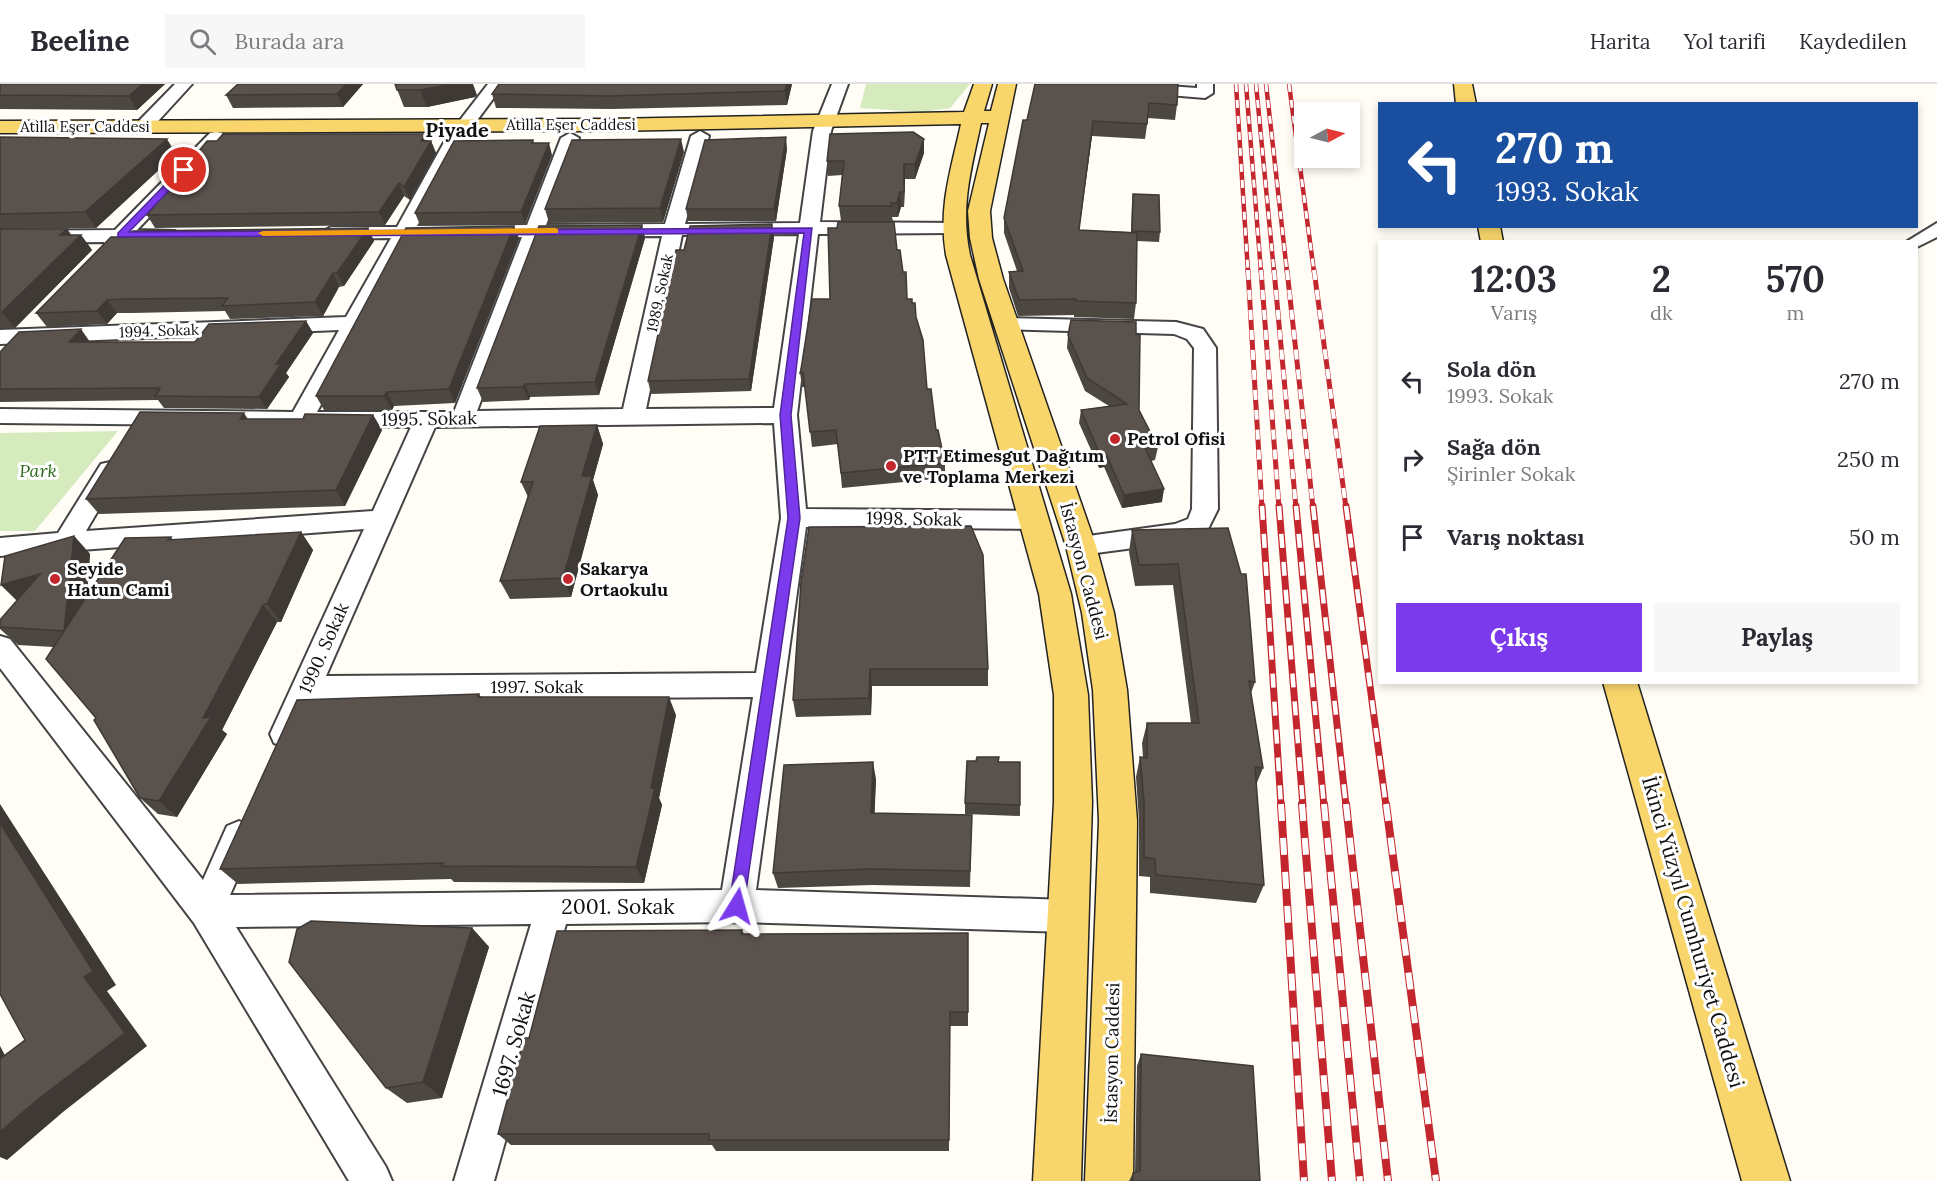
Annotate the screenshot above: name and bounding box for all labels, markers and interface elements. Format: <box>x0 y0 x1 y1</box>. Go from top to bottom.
search box <box>165 14 585 68</box>
text: Beeline <box>30 23 129 59</box>
icon: search <box>186 25 219 58</box>
text: Burada ara <box>234 27 344 55</box>
text: Harita <box>1590 28 1651 55</box>
text: Yol tarifi <box>1684 28 1766 55</box>
text: Kaydedilen <box>1799 28 1907 55</box>
north arrow <box>1294 102 1360 168</box>
map controls <box>1294 102 1360 168</box>
street label: Atilla Eşer Caddesi <box>505 115 636 134</box>
street label: Atilla Eşer Caddesi <box>19 117 150 136</box>
district label: Piyade <box>425 117 489 142</box>
text: 270 m <box>1495 121 1613 175</box>
icon: left <box>1396 126 1474 204</box>
pin <box>158 144 209 195</box>
icon: arrive <box>167 153 200 186</box>
text: 1993. Sokak <box>1495 174 1639 208</box>
street label: 1989. Sokak <box>642 252 677 334</box>
text: 12:03 <box>1471 256 1557 302</box>
text: 2 <box>1652 256 1671 302</box>
text: 570 <box>1766 256 1825 302</box>
text: Varış <box>1491 300 1537 325</box>
text: dk <box>1650 300 1673 325</box>
text: m <box>1786 300 1804 325</box>
street label: 1994. Sokak <box>119 320 199 341</box>
text: Sola dön <box>1447 355 1536 383</box>
icon: left <box>1396 365 1429 398</box>
text: 270 m <box>1839 367 1900 395</box>
text: 1993. Sokak <box>1447 383 1554 408</box>
street label: 1995. Sokak <box>381 406 477 431</box>
place label: Petrol Ofisi <box>1127 427 1225 450</box>
marker: Petrol Ofisi <box>1108 432 1122 446</box>
text: Sağa dön <box>1447 433 1541 461</box>
icon: right <box>1396 443 1429 476</box>
place label: PTT Etimesgut Dağıtım ve Toplama Merkezi <box>903 444 1105 488</box>
text: 250 m <box>1837 445 1900 473</box>
park label: Park <box>19 459 57 482</box>
marker: PTT Etimesgut Dağıtım ve Toplama Merkezi <box>884 459 898 473</box>
text: Şirinler Sokak <box>1447 461 1575 486</box>
street label: İstasyon Caddesi <box>1055 500 1114 642</box>
street label: 1998. Sokak <box>866 506 963 531</box>
icon: arrive <box>1396 521 1429 554</box>
text: Varış noktası <box>1447 523 1584 551</box>
text: 50 m <box>1849 523 1900 551</box>
place label: Seyide Hatun Cami <box>67 557 170 601</box>
place label: Sakarya Ortaokulu <box>580 557 668 601</box>
marker: Seyide Hatun Cami <box>48 572 62 586</box>
marker: Sakarya Ortaokulu <box>561 572 575 586</box>
street label: 1990. Sokak <box>293 599 354 697</box>
button: Çıkış <box>1396 603 1642 672</box>
button: Paylaş <box>1654 603 1900 672</box>
street label: 1997. Sokak <box>491 675 584 698</box>
street label: İkinci Yüzyıl Cumhuriyet Caddesi <box>1636 773 1751 1091</box>
position arrow <box>705 874 769 938</box>
street label: 2001. Sokak <box>561 893 675 920</box>
street label: İstasyon Caddesi <box>1099 982 1124 1124</box>
street label: 1697. Sokak <box>486 987 542 1100</box>

